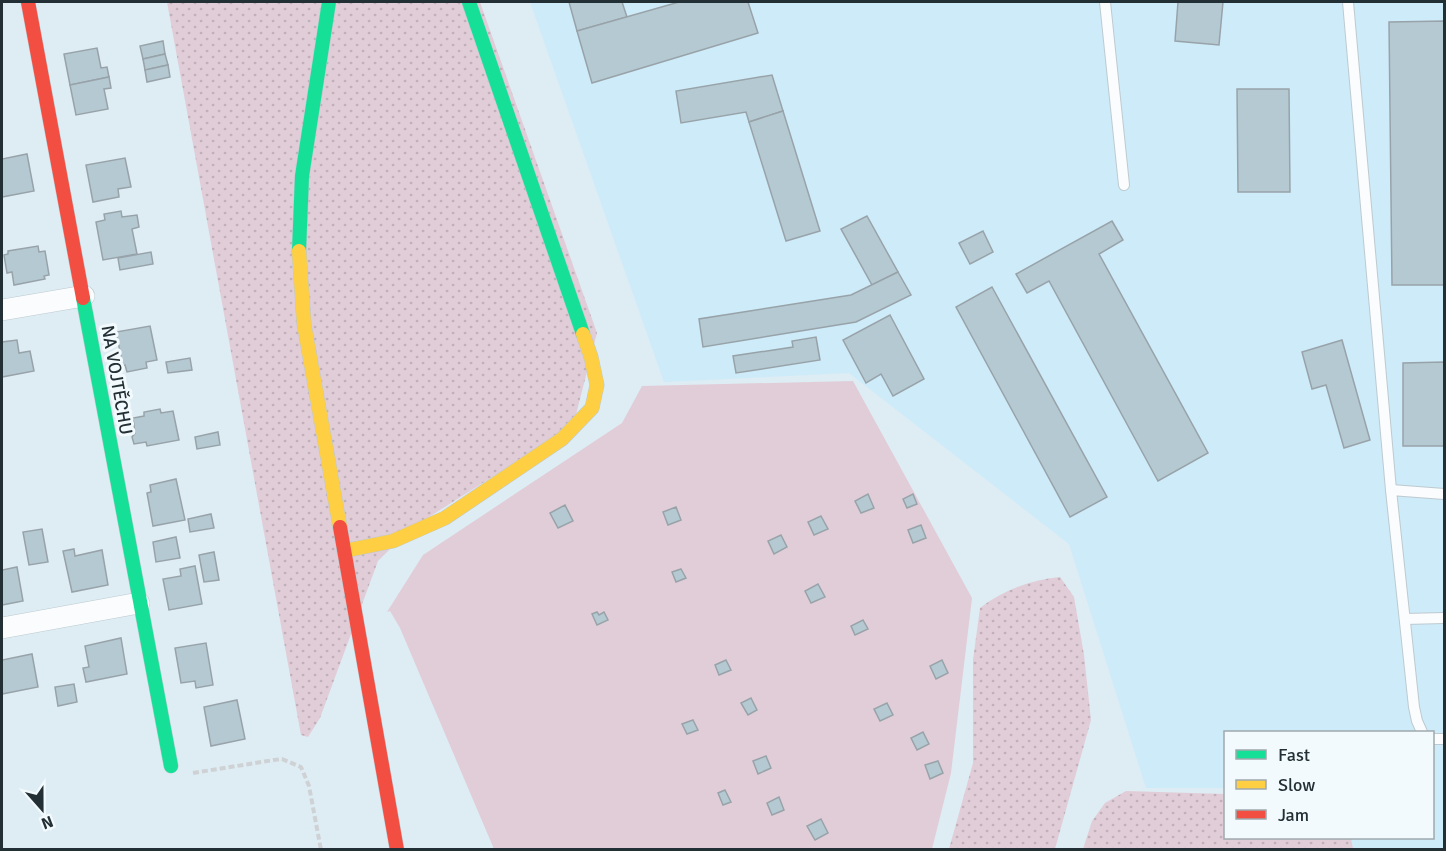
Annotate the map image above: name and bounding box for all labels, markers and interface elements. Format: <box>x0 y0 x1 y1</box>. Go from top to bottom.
street label: NA VOJTĚCHU <box>97 324 137 436</box>
legend <box>1224 731 1434 839</box>
text: Fast <box>1278 744 1310 766</box>
text: Slow <box>1278 774 1315 796</box>
north arrow <box>12 779 72 839</box>
text: Jam <box>1278 804 1309 826</box>
text: N <box>38 811 56 833</box>

